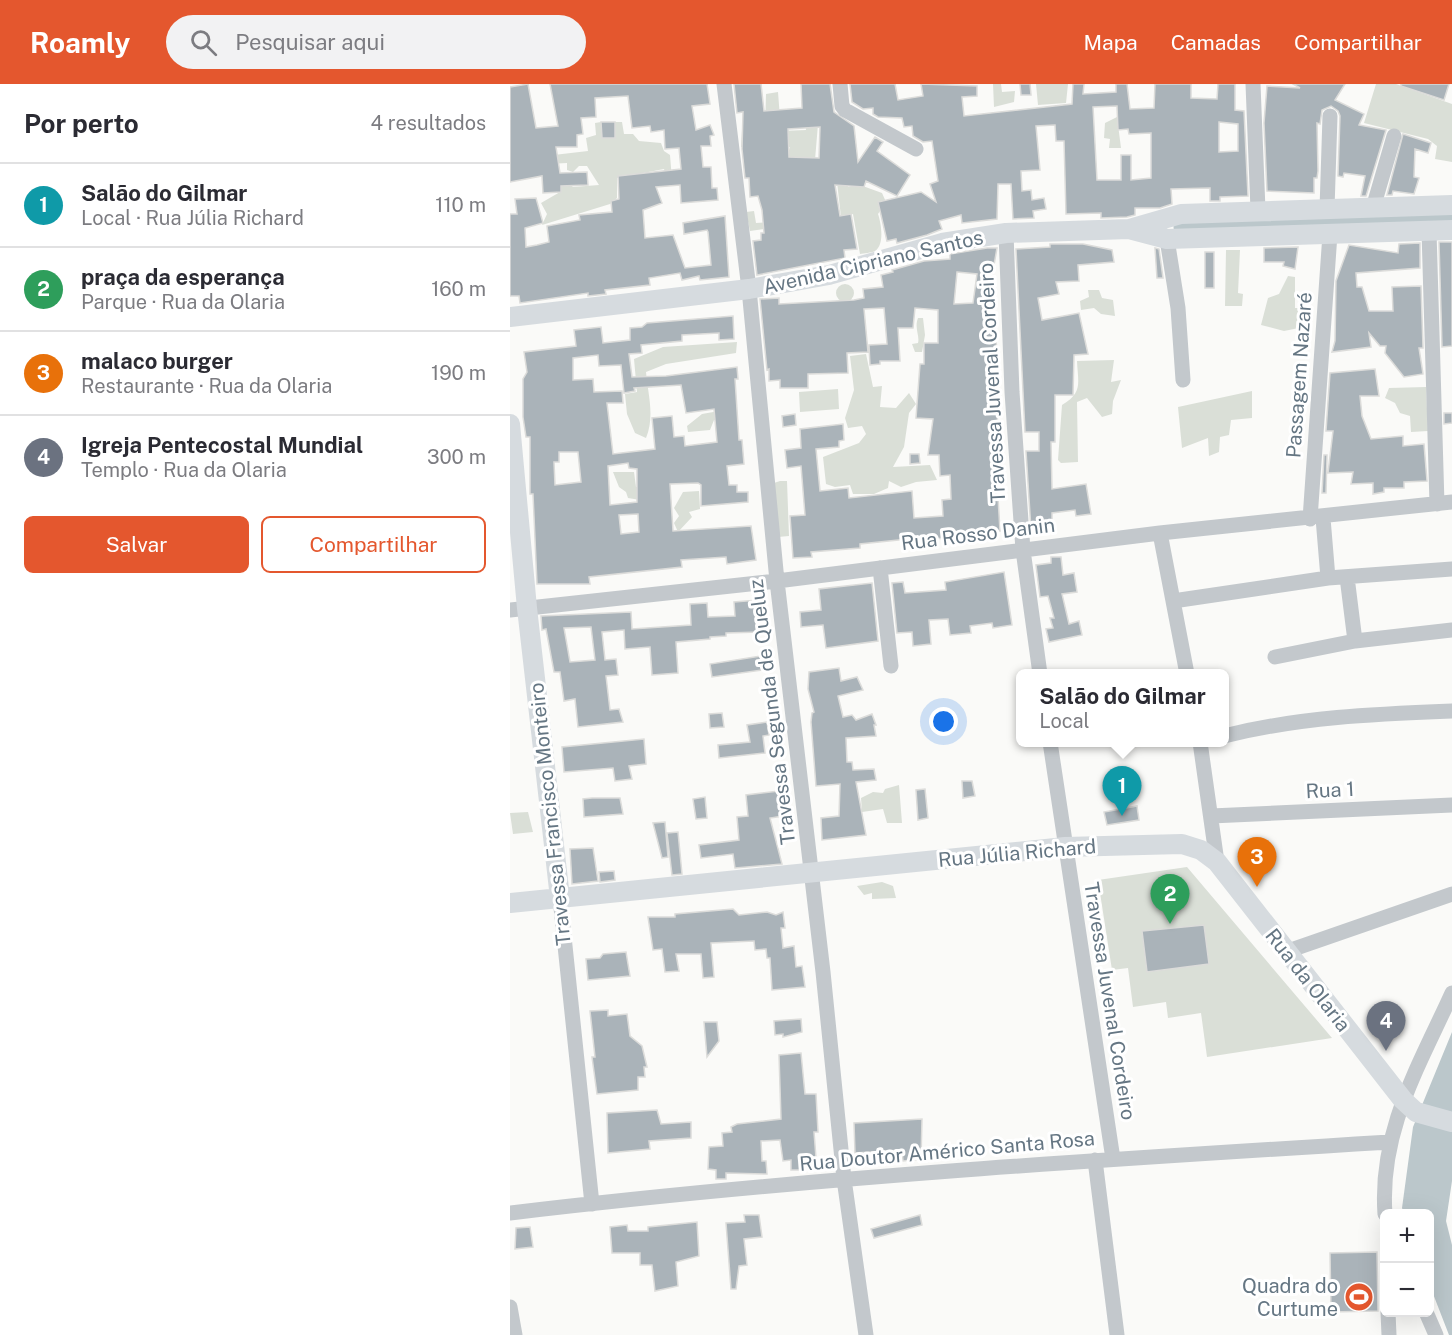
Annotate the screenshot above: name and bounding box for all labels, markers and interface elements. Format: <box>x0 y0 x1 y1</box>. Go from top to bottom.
search box <box>166 15 586 69</box>
text: Roamly <box>30 26 130 59</box>
icon: search <box>187 26 220 59</box>
text: Pesquisar aqui <box>235 29 385 55</box>
text: Mapa <box>1084 30 1138 55</box>
text: Camadas <box>1171 30 1261 55</box>
text: Compartilhar <box>1294 30 1422 55</box>
text: Por perto <box>24 108 139 139</box>
text: 4 resultados <box>370 111 486 135</box>
text: Salão do Gilmar <box>81 180 247 206</box>
text: 1 <box>39 193 48 217</box>
text: 110 m <box>435 193 486 217</box>
text: Local · Rua Júlia Richard <box>81 206 304 230</box>
street label: Avenida Cipriano Santos <box>761 225 985 299</box>
street label: Travessa Juvenal Cordeiro <box>974 262 1010 504</box>
text: praça da esperança <box>81 264 285 290</box>
text: 2 <box>37 277 50 301</box>
text: 160 m <box>431 277 486 301</box>
text: Parque · Rua da Olaria <box>81 290 285 314</box>
street label: Passagem Nazaré <box>1281 291 1317 459</box>
text: malaco burger <box>81 348 233 374</box>
text: 3 <box>37 361 50 385</box>
text: 190 m <box>431 361 486 385</box>
text: Restaurante · Rua da Olaria <box>81 374 332 398</box>
text: Igreja Pentecostal Mundial <box>81 432 363 458</box>
text: 4 <box>37 445 50 469</box>
text: 300 m <box>427 445 486 469</box>
text: Templo · Rua da Olaria <box>81 458 287 482</box>
street label: Rua Rosso Danin <box>900 513 1056 555</box>
button: Salvar <box>24 516 249 573</box>
button: Compartilhar <box>261 516 486 573</box>
street label: Travessa Segunda de Queluz <box>744 578 800 846</box>
popup <box>1016 669 1229 747</box>
street label: Travessa Francisco Monteiro <box>524 681 576 947</box>
text: Salão do Gilmar <box>1039 683 1206 709</box>
your location <box>929 707 958 736</box>
text: Local <box>1039 709 1090 733</box>
pin: 1 <box>1102 766 1142 816</box>
street label: Rua 1 <box>1305 777 1355 803</box>
street label: Rua Júlia Richard <box>937 834 1097 872</box>
pin: 3 <box>1238 838 1276 887</box>
pin: 2 <box>1150 874 1190 924</box>
street label: Travessa Juvenal Cordeiro <box>1079 880 1141 1122</box>
street label: Rua da Olaria <box>1260 924 1356 1036</box>
pin: 4 <box>1366 1002 1406 1051</box>
street label: Rua Doutor Américo Santa Rosa <box>798 1126 1096 1176</box>
map controls <box>1380 1209 1434 1317</box>
button: + <box>1380 1209 1434 1263</box>
button: − <box>1380 1263 1434 1317</box>
place label: Quadra do Curtume <box>1242 1274 1338 1321</box>
sports icon: Quadra do Curtume <box>1343 1281 1375 1313</box>

